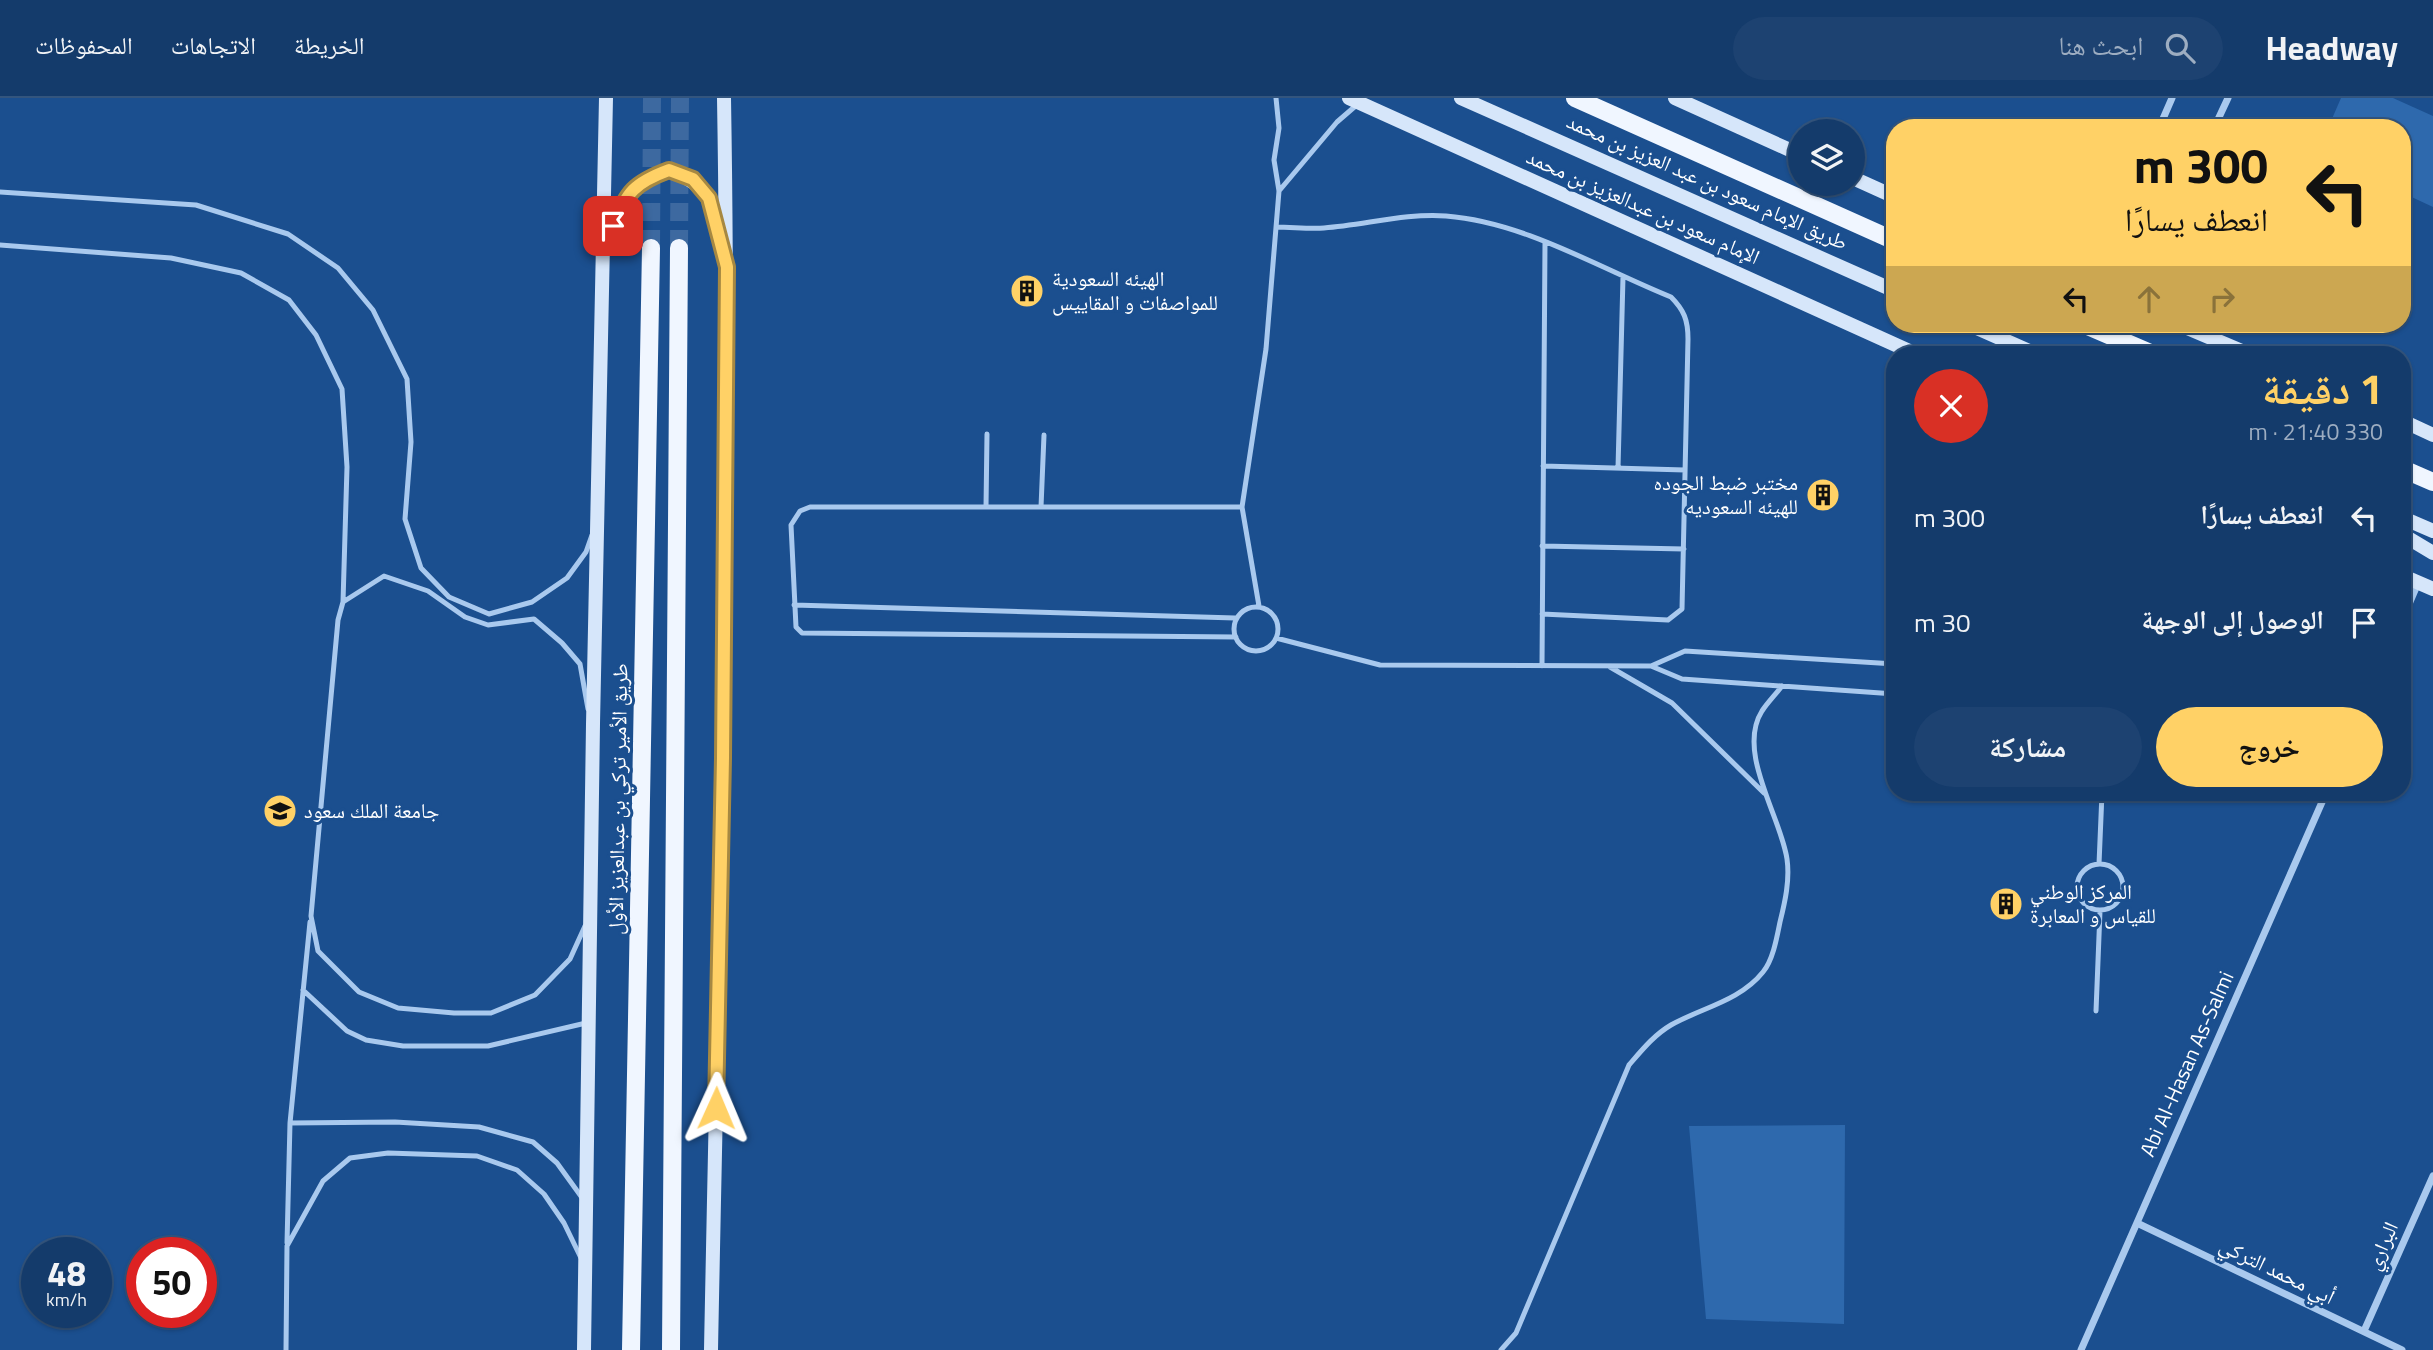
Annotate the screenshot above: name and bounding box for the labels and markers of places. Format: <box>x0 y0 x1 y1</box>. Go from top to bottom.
pin <box>583 196 643 256</box>
place label: الهيئه السعودية للمواصفات و المقاييس <box>1052 262 1218 318</box>
building icon: الهيئه السعودية للمواصفات و المقاييس <box>1008 272 1046 310</box>
place label: مختبر ضبط الجوده للهيئه السعوديه <box>1654 466 1798 522</box>
building icon: مختبر ضبط الجوده للهيئه السعوديه <box>1804 476 1842 514</box>
school or university icon: جامعة الملك سعود <box>261 792 299 830</box>
place label: جامعة الملك سعود <box>304 794 439 826</box>
place label: المركز الوطني للقياس و المعابرة <box>2030 875 2156 931</box>
building icon: المركز الوطني للقياس و المعابرة <box>1987 885 2025 923</box>

